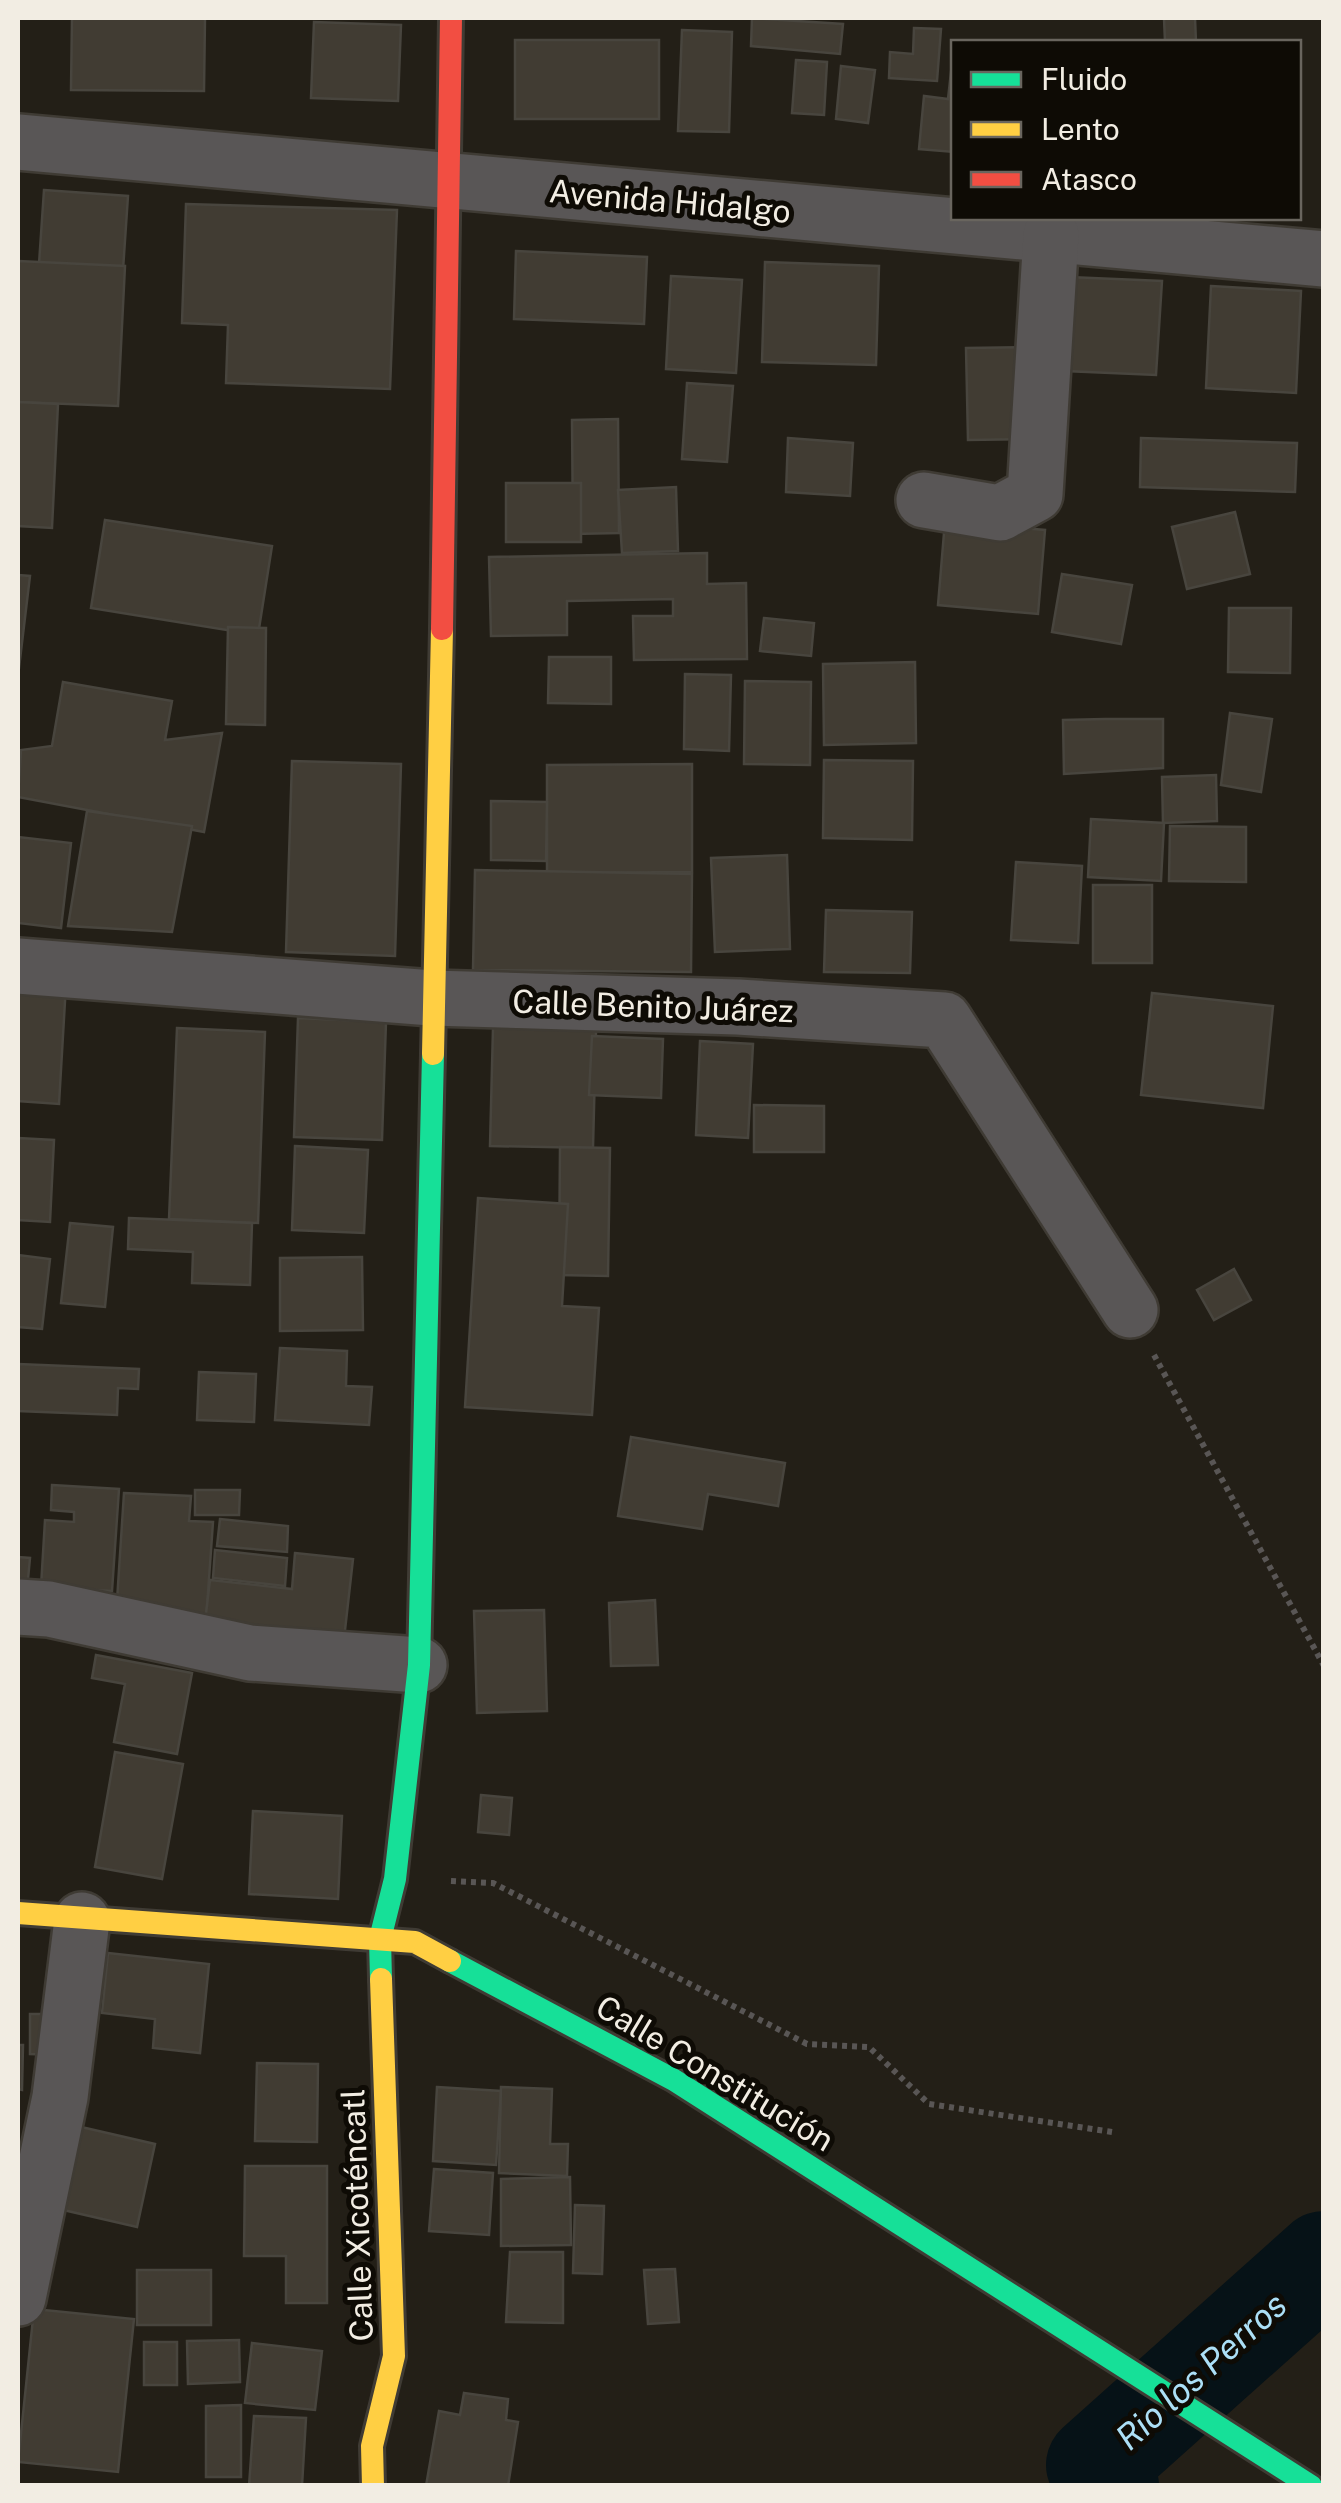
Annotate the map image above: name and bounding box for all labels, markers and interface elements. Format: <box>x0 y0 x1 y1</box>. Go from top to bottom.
legend <box>951 40 1301 220</box>
text: Fluido <box>1041 61 1127 97</box>
text: Lento <box>1041 111 1120 147</box>
text: Atasco <box>1041 161 1137 197</box>
street label: Avenida Hidalgo <box>548 172 792 230</box>
street label: Calle Benito Juárez <box>512 983 794 1029</box>
street label: Calle Constitución <box>590 1988 840 2158</box>
street label: Calle Xicoténcatl <box>334 2088 380 2342</box>
water label: Rio los Perros <box>1107 2284 1295 2458</box>

